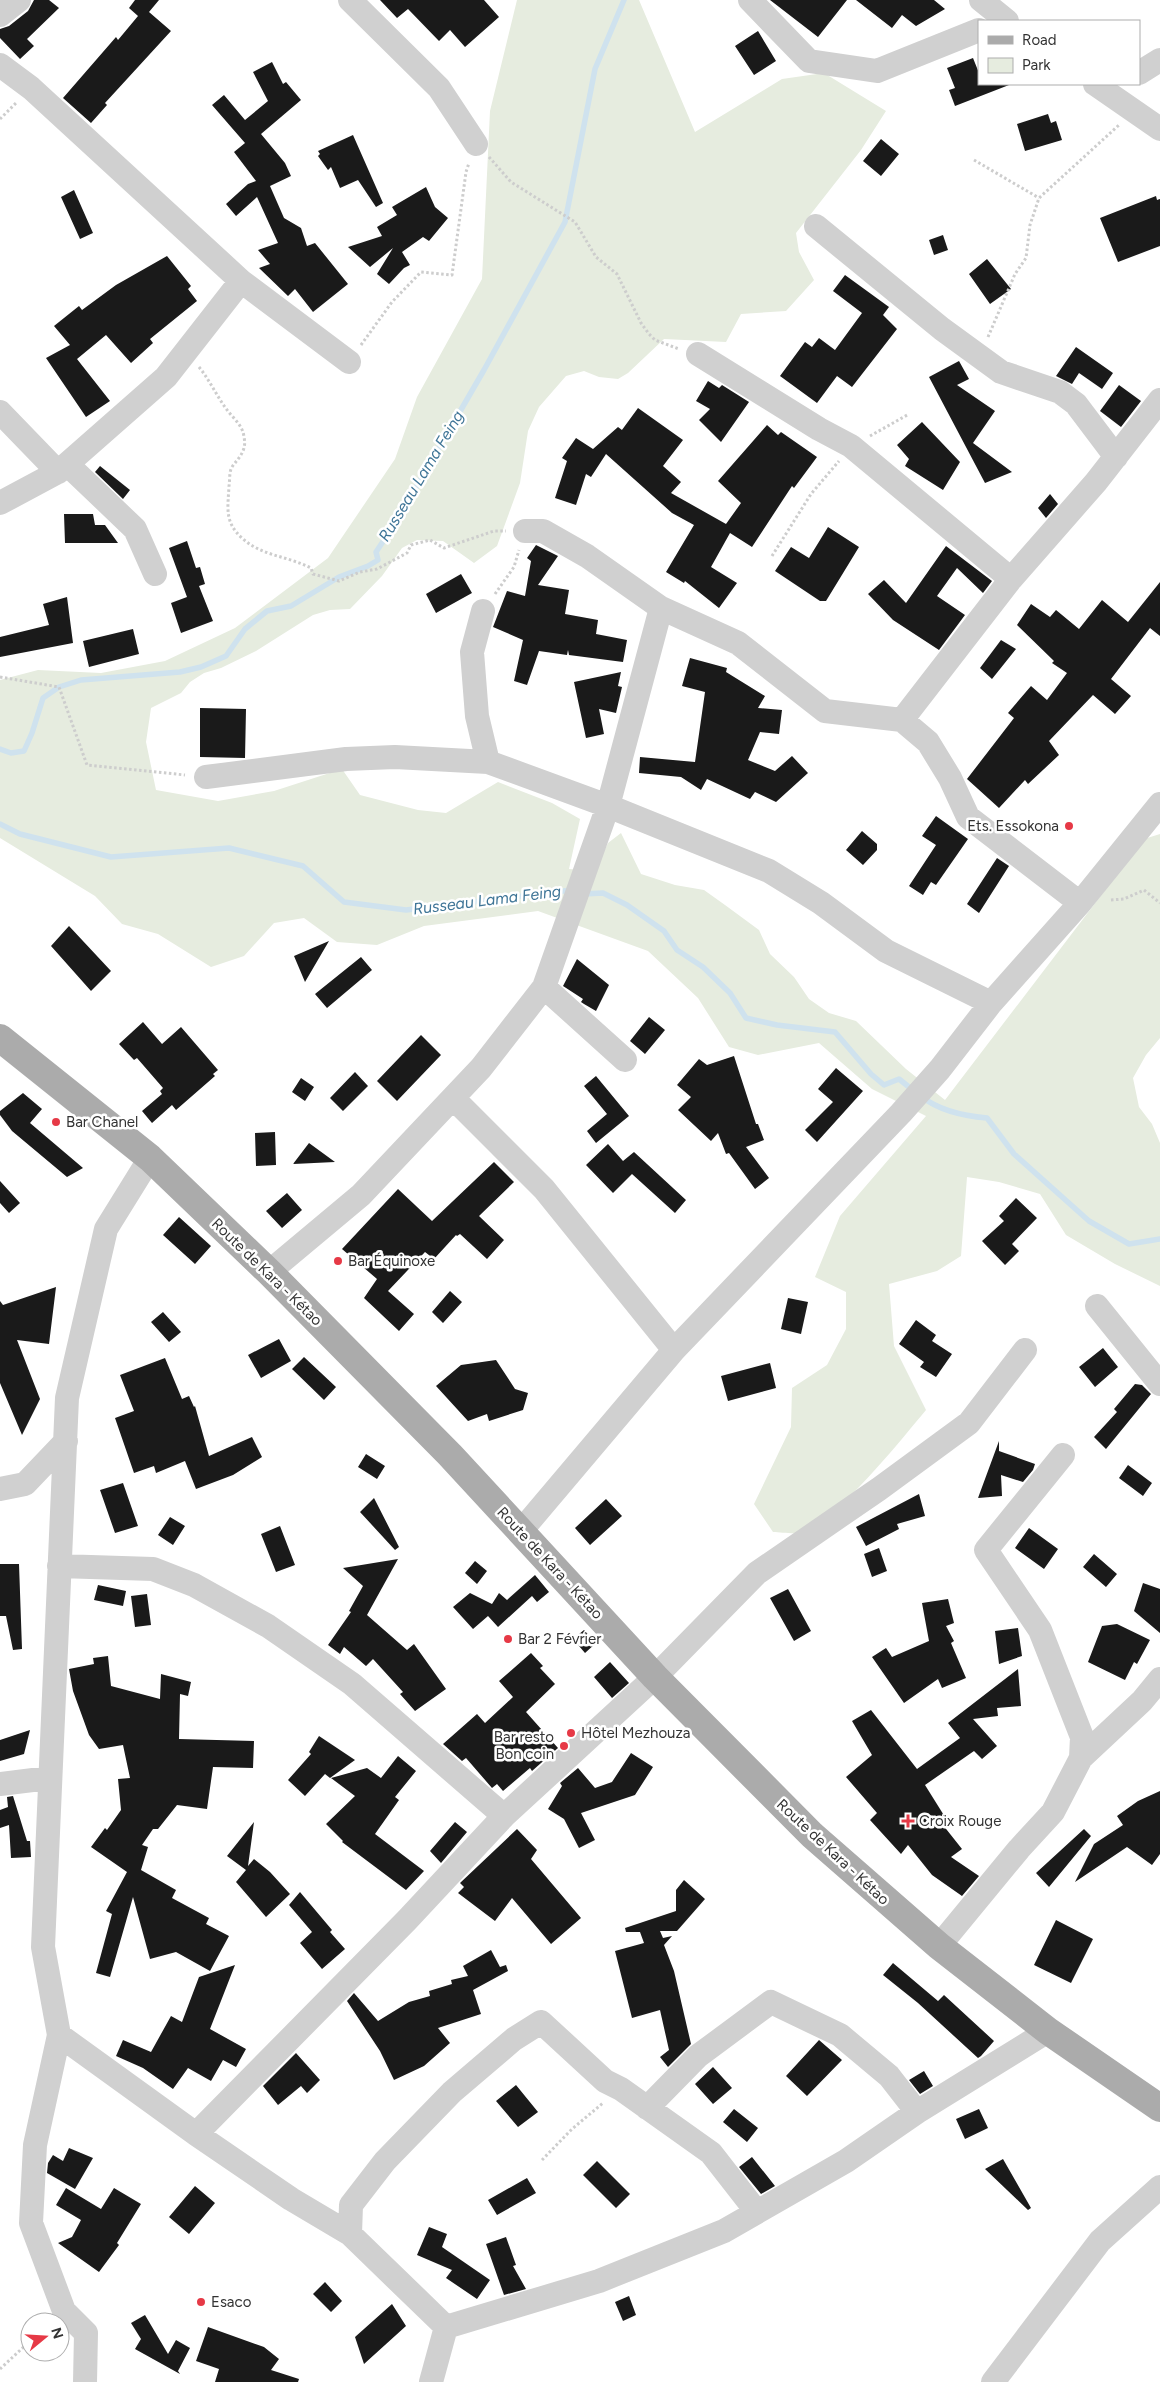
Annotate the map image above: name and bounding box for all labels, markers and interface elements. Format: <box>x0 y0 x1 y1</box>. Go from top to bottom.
legend <box>978 20 1140 85</box>
text: Road <box>1022 31 1057 49</box>
text: Park <box>1022 56 1051 74</box>
water label: Russeau Lama Feing <box>374 407 468 545</box>
place label: Ets. Essokona <box>967 817 1059 835</box>
marker: Ets. Essokona <box>1063 820 1075 832</box>
water label: Russeau Lama Feing <box>412 881 562 919</box>
place label: Bar Chanel <box>66 1113 138 1131</box>
marker: Bar Chanel <box>50 1116 62 1128</box>
street label: Route de Kara - Kétao <box>208 1214 326 1330</box>
place label: Bar Équinoxe <box>348 1252 435 1270</box>
marker: Bar Équinoxe <box>332 1255 344 1267</box>
street label: Route de Kara - Kétao <box>493 1503 607 1623</box>
place label: Bar 2 Février <box>518 1630 601 1648</box>
marker: Bar 2 Février <box>502 1633 514 1645</box>
place label: Hôtel Mezhouza <box>581 1724 691 1742</box>
marker: Hôtel Mezhouza <box>565 1727 577 1739</box>
place label: Bar resto Bon coin <box>494 1728 554 1763</box>
marker: Bar resto Bon coin <box>558 1740 570 1752</box>
street label: Route de Kara - Kétao <box>773 1795 893 1909</box>
place label: Croix Rouge <box>919 1812 1001 1830</box>
marker: Croix Rouge <box>901 1814 915 1828</box>
place label: Esaco <box>211 2293 252 2311</box>
marker: Esaco <box>195 2296 207 2308</box>
north arrow <box>20 2312 70 2362</box>
text: N <box>47 2325 67 2341</box>

